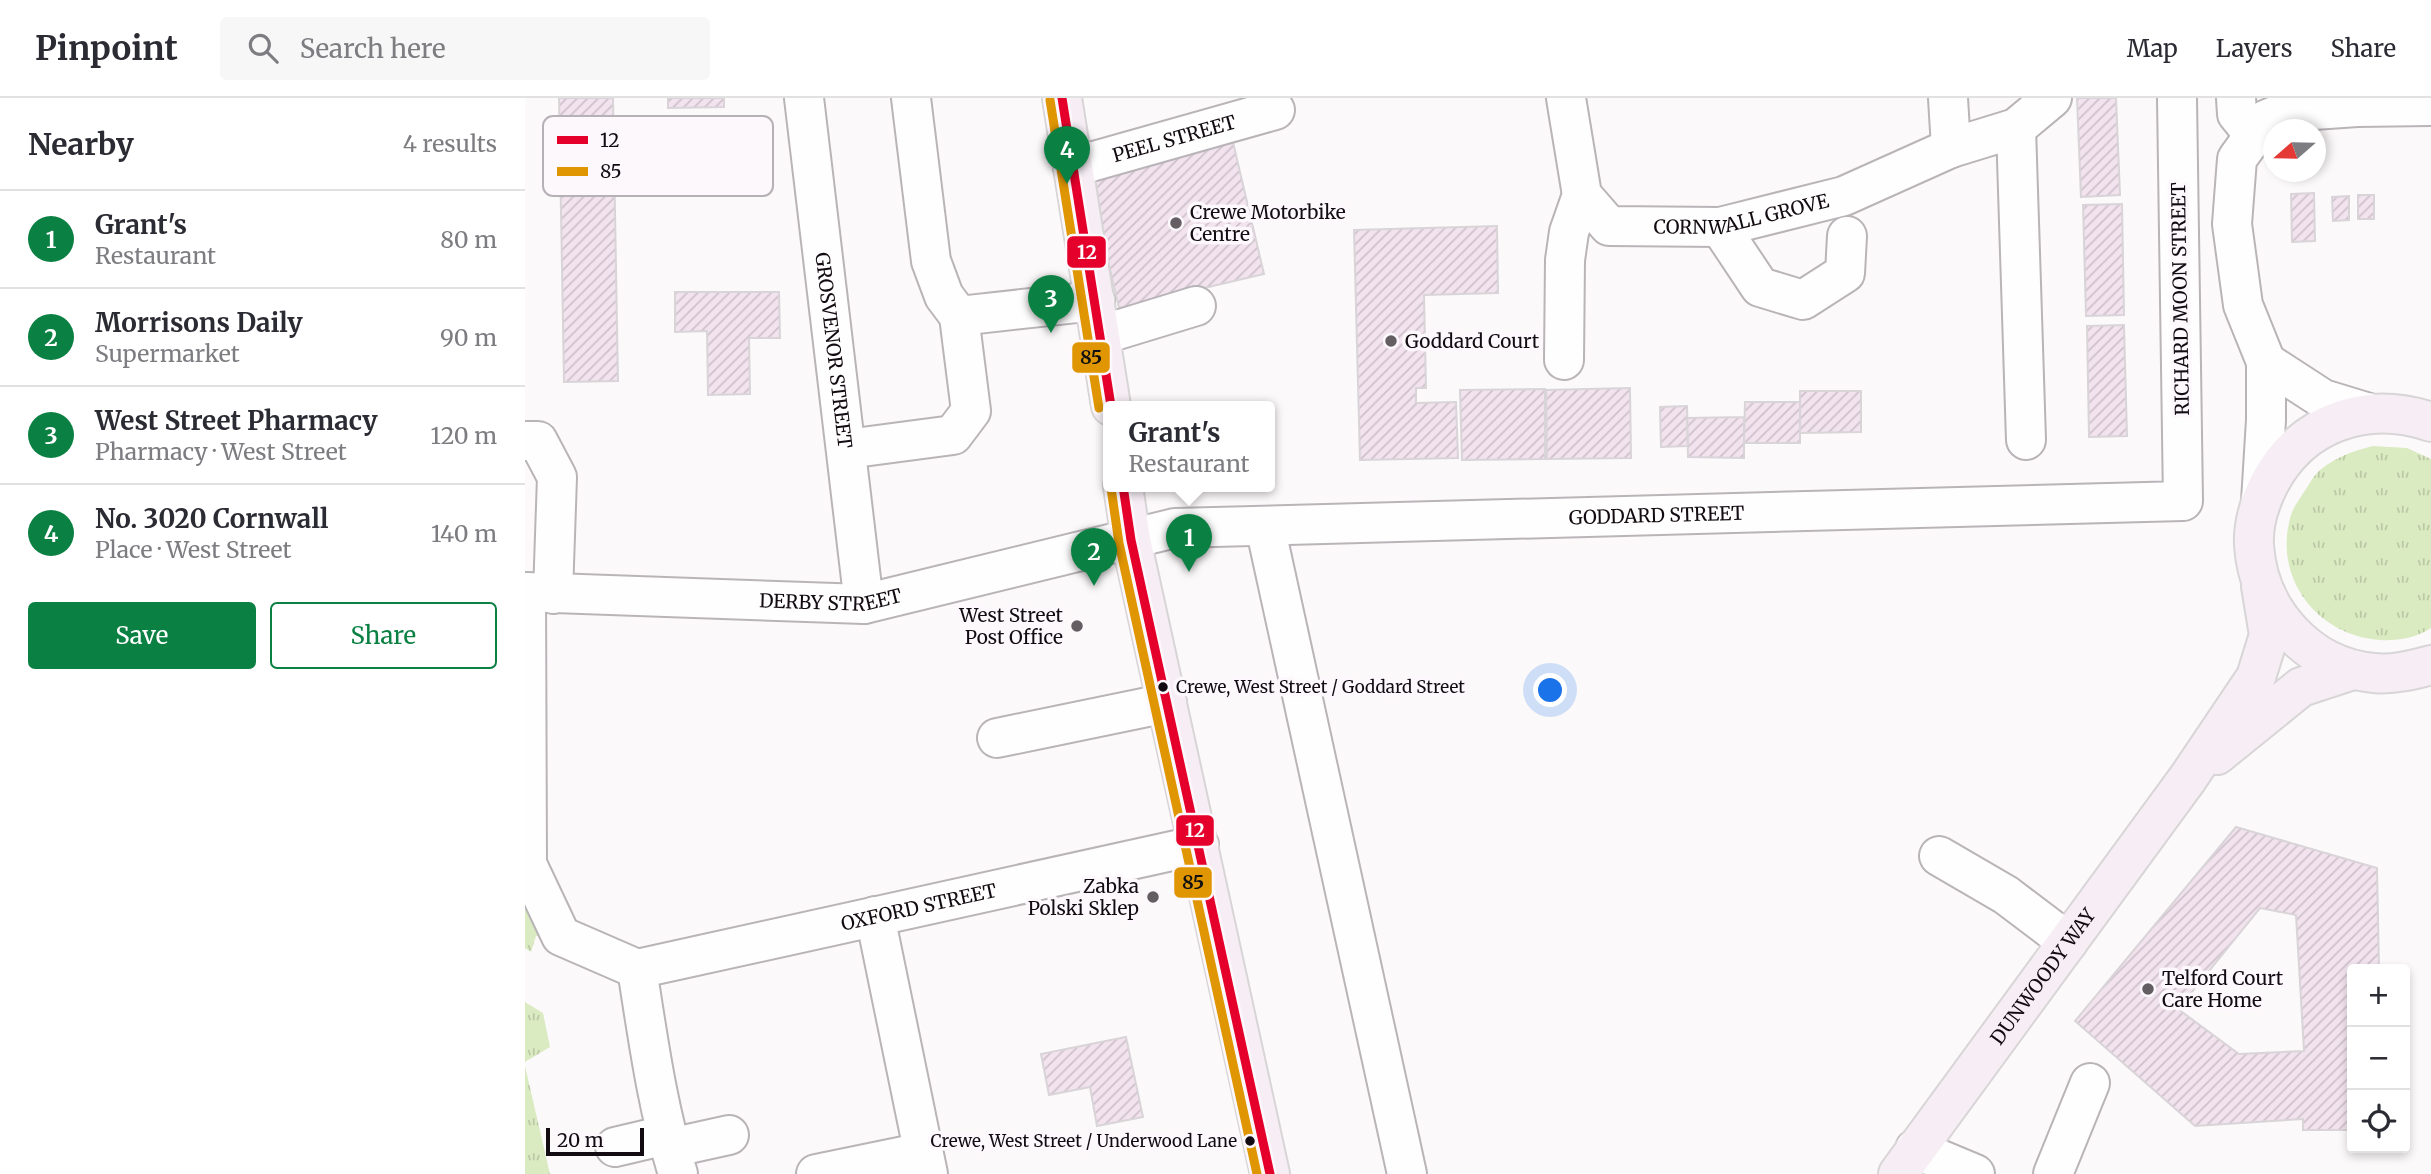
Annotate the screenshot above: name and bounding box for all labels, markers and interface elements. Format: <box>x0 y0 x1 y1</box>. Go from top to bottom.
search box <box>220 17 710 80</box>
text: Pinpoint <box>35 28 178 69</box>
icon: search <box>244 29 282 67</box>
text: Search here <box>300 32 446 65</box>
text: Map <box>2127 33 2178 64</box>
text: Layers <box>2216 33 2292 64</box>
text: Share <box>2330 33 2396 64</box>
street label: PEEL STREET <box>1110 110 1239 167</box>
legend <box>543 116 773 196</box>
north arrow <box>2263 119 2326 182</box>
text: Nearby <box>28 125 134 163</box>
pin: 4 <box>1044 126 1090 184</box>
text: 12 <box>600 128 620 152</box>
text: 4 results <box>403 129 497 158</box>
text: 85 <box>600 159 622 183</box>
street label: RICHARD MOON STREET <box>2166 182 2194 416</box>
street label: CORNWALL GROVE <box>1653 188 1831 239</box>
place label: Crewe Motorbike Centre <box>1190 200 1346 246</box>
text: Grant's <box>95 208 187 241</box>
marker: Crewe Motorbike Centre <box>1168 215 1184 231</box>
text: 1 <box>46 225 56 254</box>
text: 80 m <box>440 225 497 254</box>
line badge: 12 <box>1066 235 1107 269</box>
text: 12 <box>1077 240 1097 264</box>
text: Restaurant <box>95 241 216 270</box>
street label: GROSVENOR STREET <box>810 251 857 450</box>
pin: 3 <box>1028 275 1074 333</box>
text: Morrisons Daily <box>95 306 303 339</box>
text: 2 <box>44 323 58 352</box>
text: 90 m <box>440 323 497 352</box>
place label: Goddard Court <box>1405 329 1540 353</box>
marker: Goddard Court <box>1383 333 1399 349</box>
text: Supermarket <box>95 339 240 368</box>
line badge: 85 <box>1071 341 1111 374</box>
text: 85 <box>1080 345 1102 369</box>
popup <box>1103 401 1275 492</box>
text: West Street Pharmacy <box>95 404 378 437</box>
text: Grant's <box>1128 416 1221 449</box>
text: 3 <box>44 421 58 450</box>
text: 120 m <box>431 421 497 450</box>
text: Pharmacy · West Street <box>95 437 347 466</box>
text: Restaurant <box>1128 449 1250 478</box>
street label: GODDARD STREET <box>1568 501 1745 529</box>
text: No. 3020 Cornwall <box>95 502 328 535</box>
pin: 1 <box>1166 514 1212 572</box>
text: 4 <box>44 519 58 548</box>
text: 140 m <box>431 519 497 548</box>
pin: 2 <box>1071 528 1117 586</box>
text: Place · West Street <box>95 535 292 564</box>
street label: DERBY STREET <box>759 583 904 616</box>
button: Save <box>28 602 256 669</box>
button: Share <box>270 602 497 669</box>
place label: West Street Post Office <box>958 603 1064 649</box>
marker: West Street Post Office <box>1069 618 1085 634</box>
your location <box>1533 673 1567 707</box>
place label: Crewe, West Street / Goddard Street <box>1176 676 1465 698</box>
marker: Crewe, West Street / Goddard Street <box>1156 680 1170 694</box>
line badge: 12 <box>1175 814 1215 847</box>
text: 12 <box>1185 818 1205 842</box>
line badge: 85 <box>1173 866 1213 899</box>
text: 85 <box>1182 870 1204 894</box>
place label: Zabka Polski Sklep <box>1028 874 1139 920</box>
street label: OXFORD STREET <box>839 878 999 936</box>
marker: Zabka Polski Sklep <box>1145 889 1161 905</box>
street label: DUNWOODY WAY <box>1985 903 2101 1049</box>
map controls <box>2347 964 2410 1153</box>
button: + <box>2347 964 2410 1027</box>
place label: Telford Court Care Home <box>2162 966 2284 1012</box>
marker: Telford Court Care Home <box>2140 981 2156 997</box>
button: − <box>2347 1027 2410 1090</box>
button: locate <box>2347 1090 2410 1153</box>
scale bar <box>546 1125 644 1157</box>
text: 20 m <box>557 1128 604 1152</box>
place label: Crewe, West Street / Underwood Lane <box>931 1130 1237 1152</box>
marker: Crewe, West Street / Underwood Lane <box>1243 1134 1257 1148</box>

